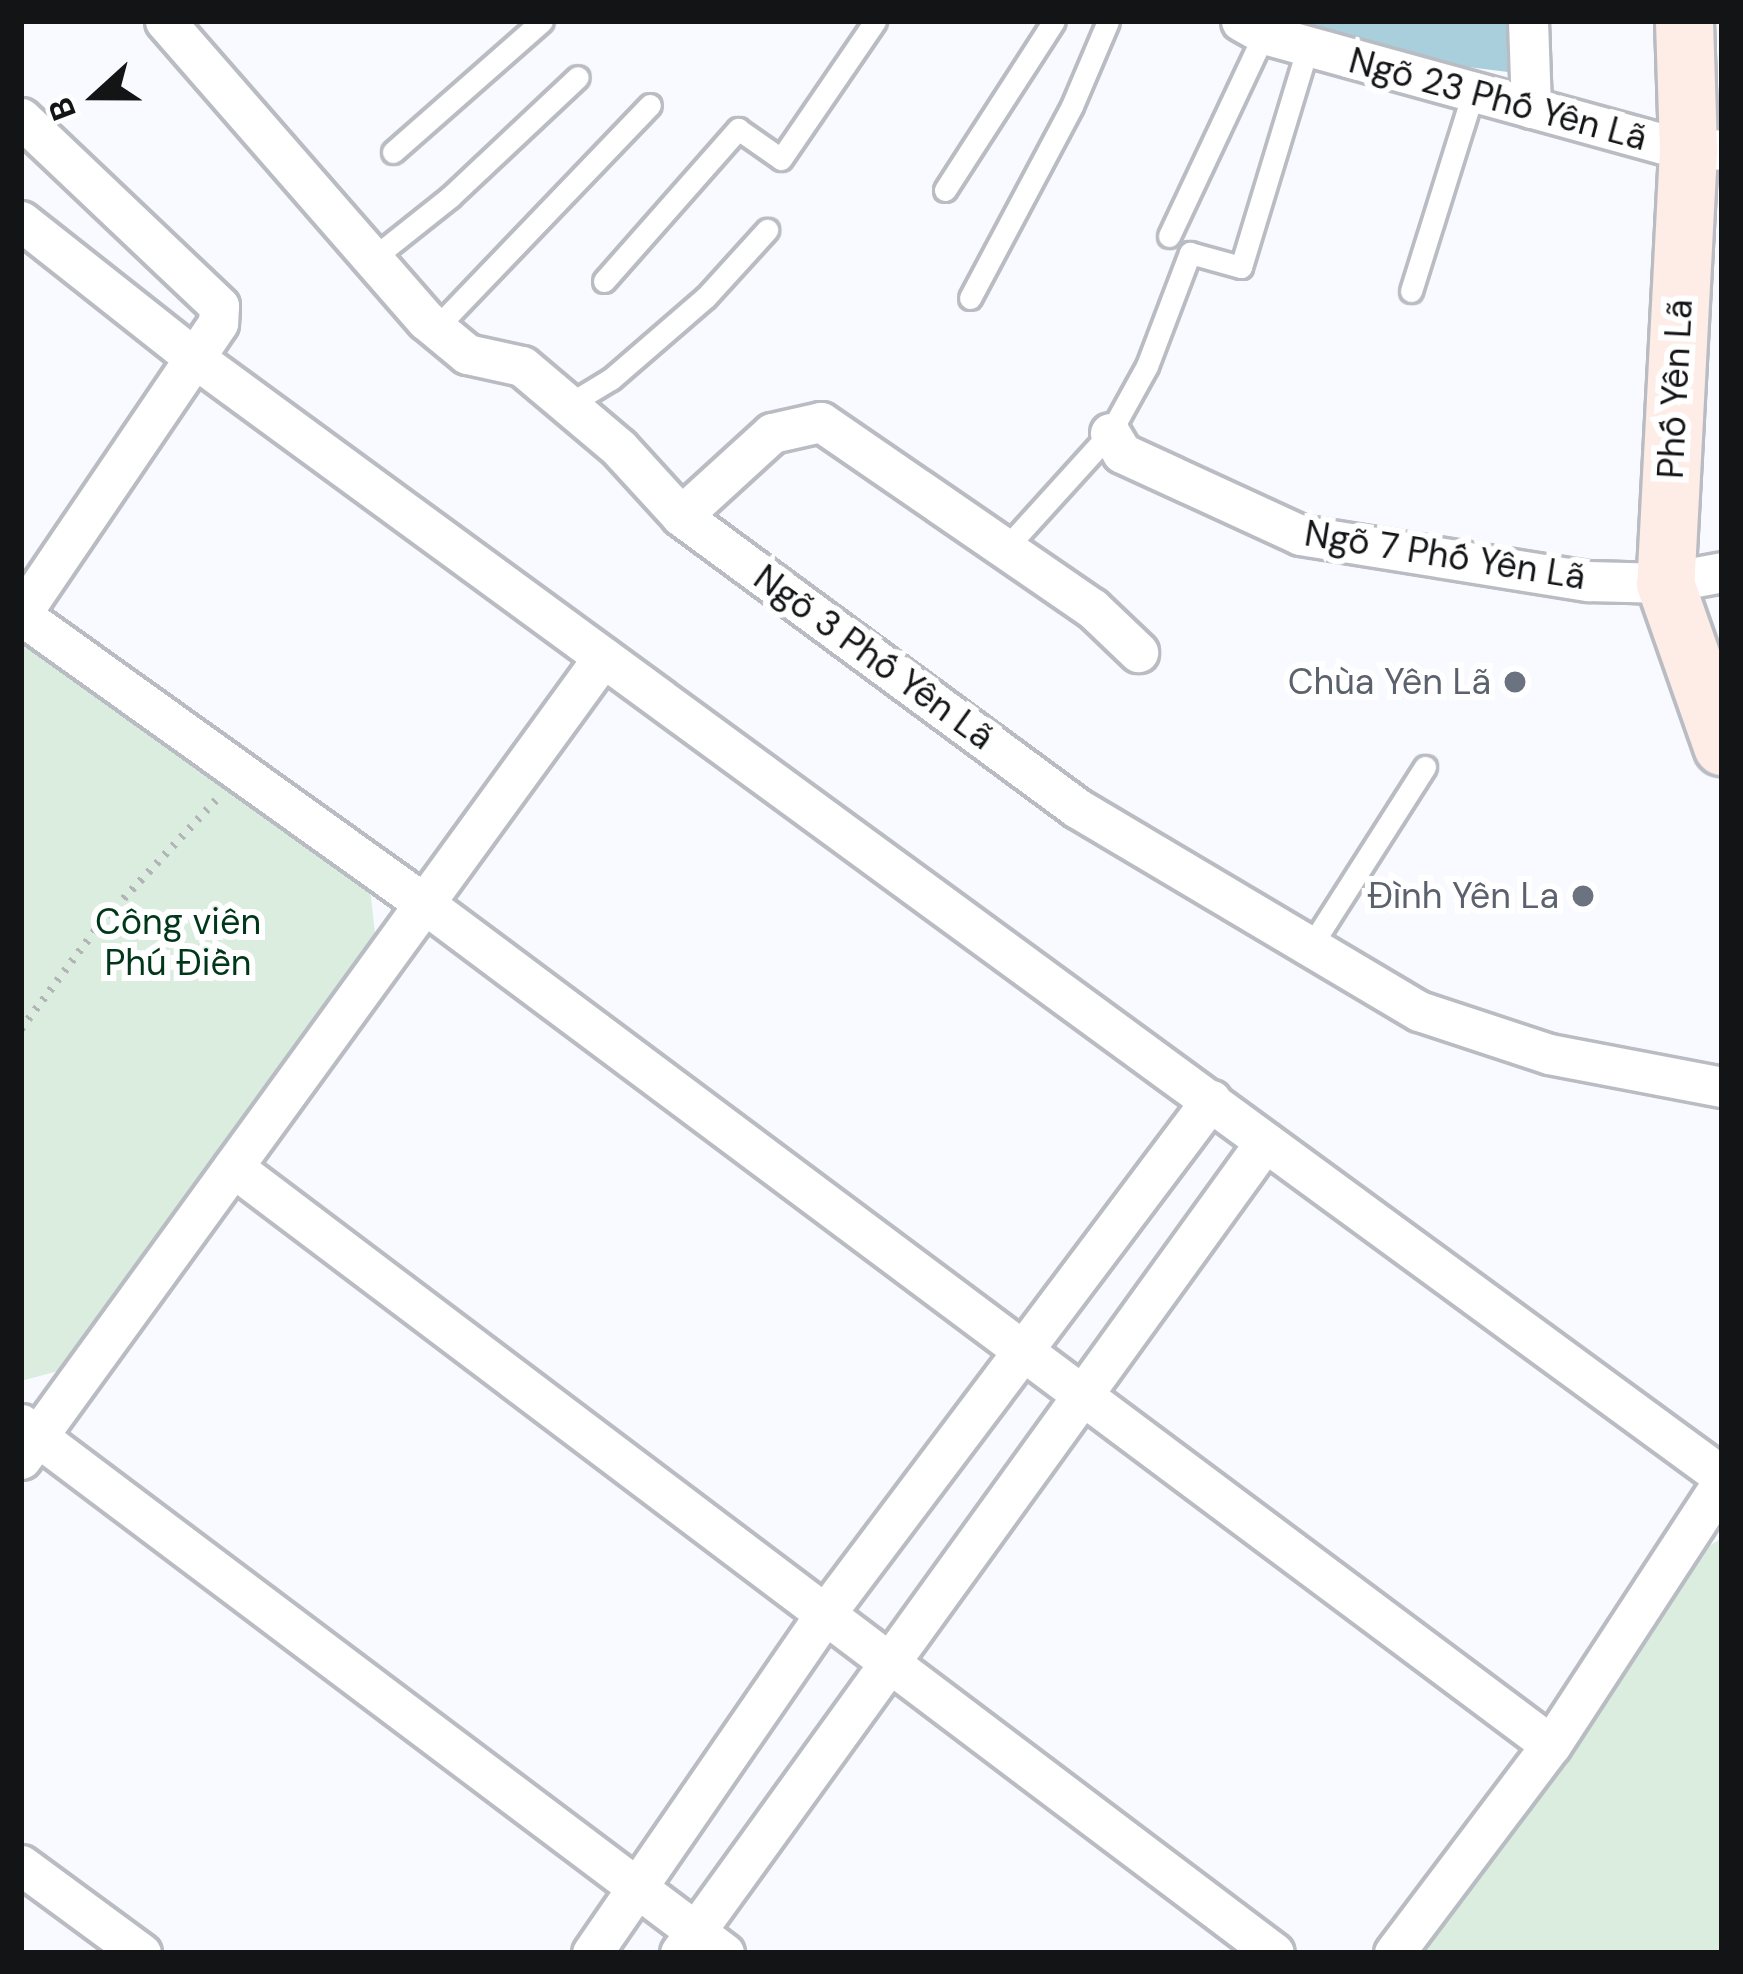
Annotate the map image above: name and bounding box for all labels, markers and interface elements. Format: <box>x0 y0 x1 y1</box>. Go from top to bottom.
north arrow <box>36 36 156 156</box>
street label: Ngõ 23 Phố Yên Lã <box>1345 39 1651 159</box>
text: B <box>38 92 86 127</box>
street label: Phố Yên Lã <box>1649 298 1701 480</box>
street label: Ngõ 7 Phố Yên Lã <box>1302 511 1588 599</box>
street label: Ngõ 3 Phố Yên Lã <box>746 556 1002 758</box>
place label: Chùa Yên Lã <box>1288 660 1491 704</box>
marker: Chùa Yên Lã <box>1502 669 1528 695</box>
place label: Đình Yên La <box>1368 874 1559 918</box>
marker: Đình Yên La <box>1570 883 1596 909</box>
park label: Công viên Phú Điền <box>95 899 261 984</box>

